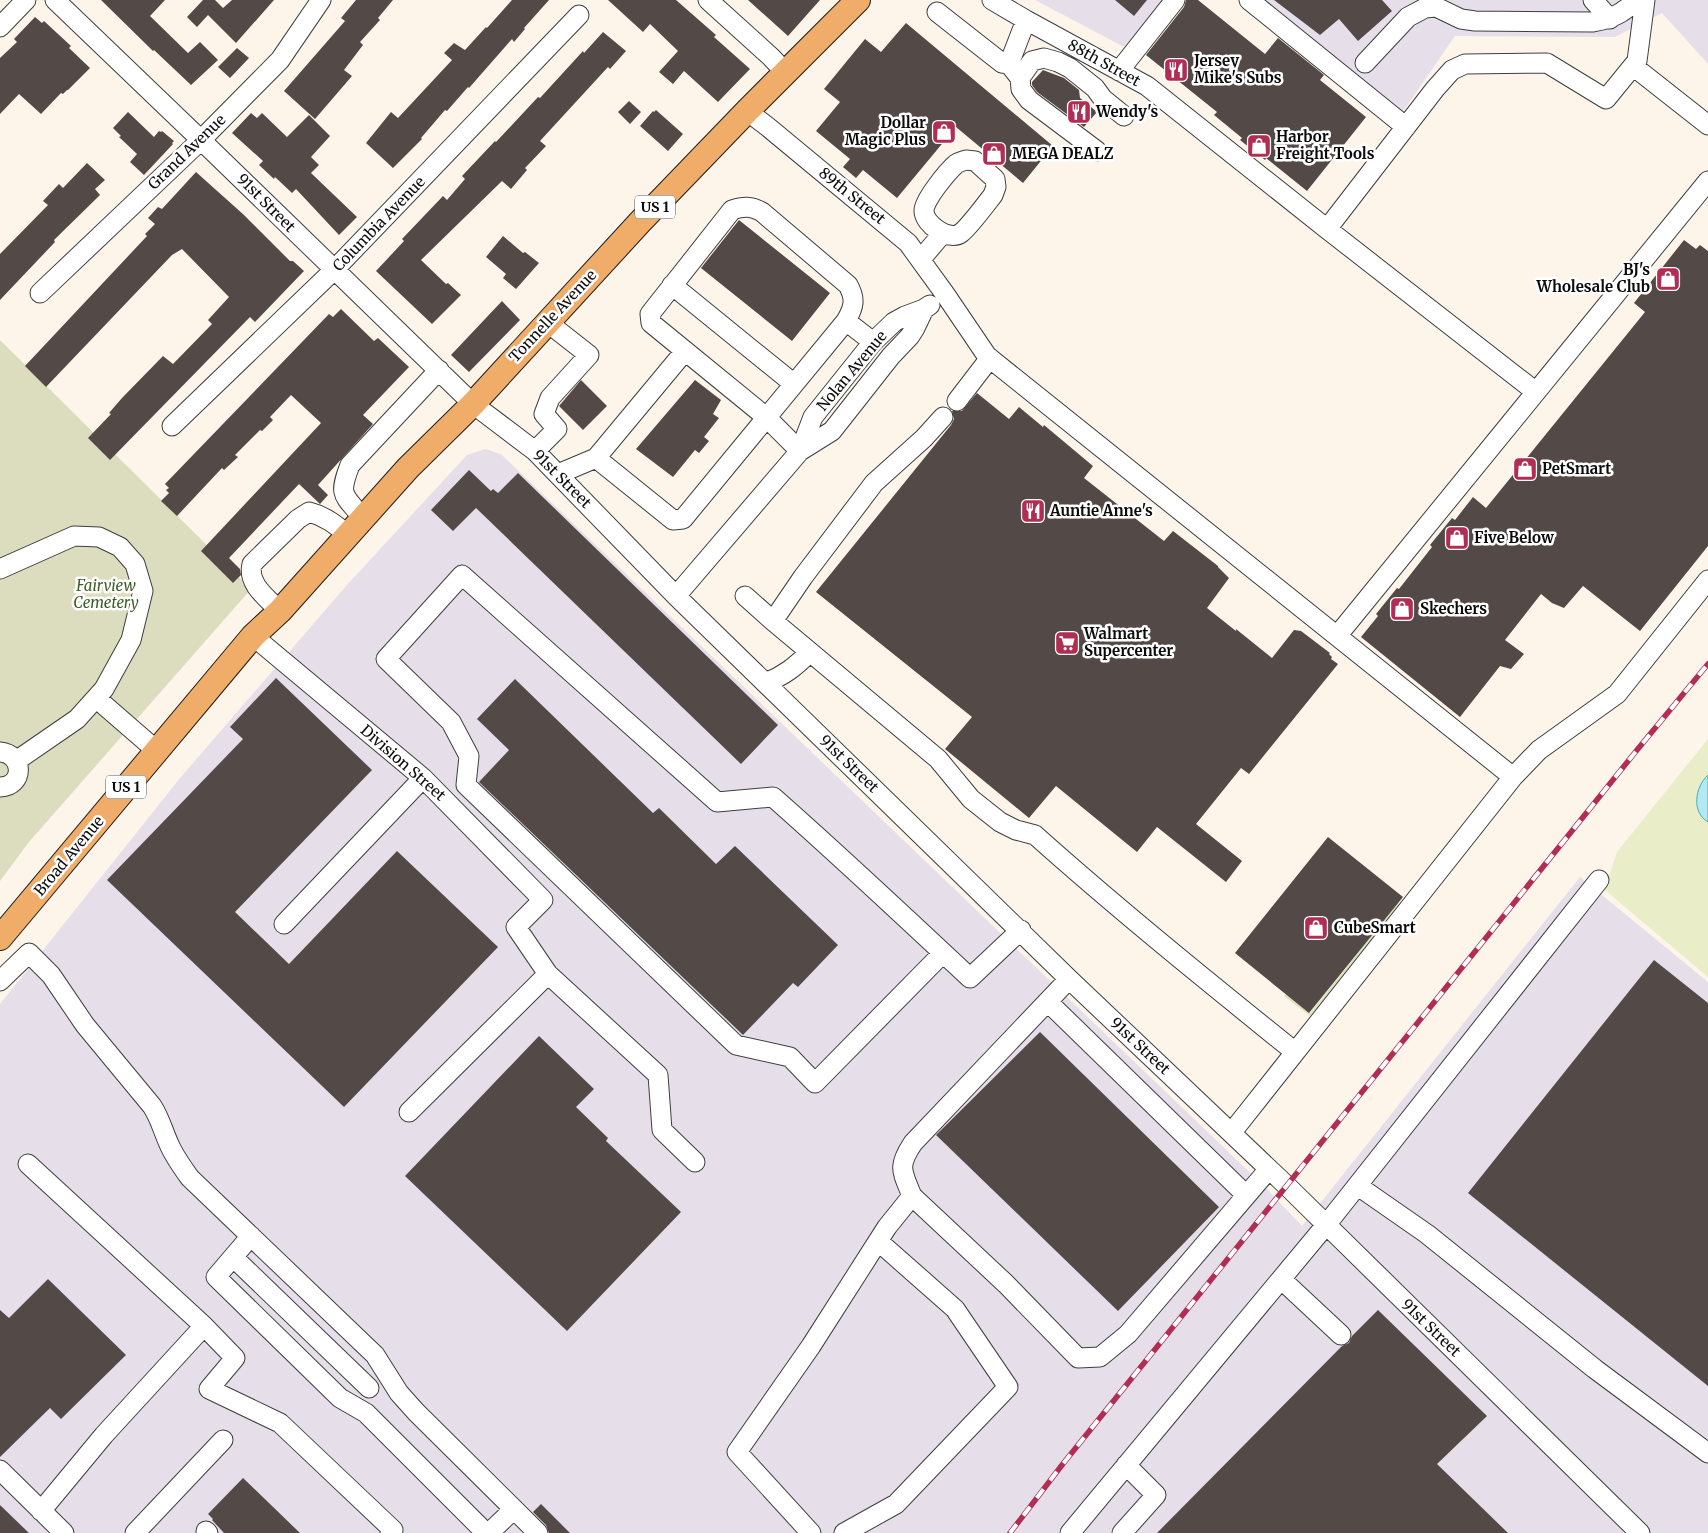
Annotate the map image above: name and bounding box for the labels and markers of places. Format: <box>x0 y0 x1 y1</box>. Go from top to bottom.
place label: Jersey Mike's Subs <box>1193 51 1282 87</box>
restaurant icon: Jersey Mike's Subs <box>1163 57 1189 83</box>
restaurant icon: Wendy's <box>1066 99 1092 125</box>
place label: Wendy's <box>1095 102 1158 121</box>
place label: Dollar Magic Plus <box>845 113 926 149</box>
shop icon: Dollar Magic Plus <box>931 119 957 145</box>
place label: Harbor Freight Tools <box>1276 127 1375 163</box>
shop icon: Harbor Freight Tools <box>1246 133 1272 159</box>
shop icon: MEGA DEALZ <box>981 141 1007 167</box>
place label: MEGA DEALZ <box>1012 144 1114 163</box>
place label: BJ's Wholesale Club <box>1535 260 1650 296</box>
shop icon: BJ's Wholesale Club <box>1655 266 1681 292</box>
shop icon: PetSmart <box>1512 456 1538 482</box>
place label: PetSmart <box>1542 459 1611 478</box>
restaurant icon: Auntie Anne's <box>1020 498 1046 524</box>
place label: Auntie Anne's <box>1049 501 1153 520</box>
shop icon: Five Below <box>1444 525 1470 551</box>
place label: Five Below <box>1474 528 1555 547</box>
shop icon: Skechers <box>1389 596 1415 622</box>
place label: Skechers <box>1420 599 1487 618</box>
place label: Walmart Supercenter <box>1083 624 1173 660</box>
supermarket icon: Walmart Supercenter <box>1054 630 1080 656</box>
shop icon: CubeSmart <box>1303 915 1329 941</box>
place label: CubeSmart <box>1334 918 1416 937</box>

